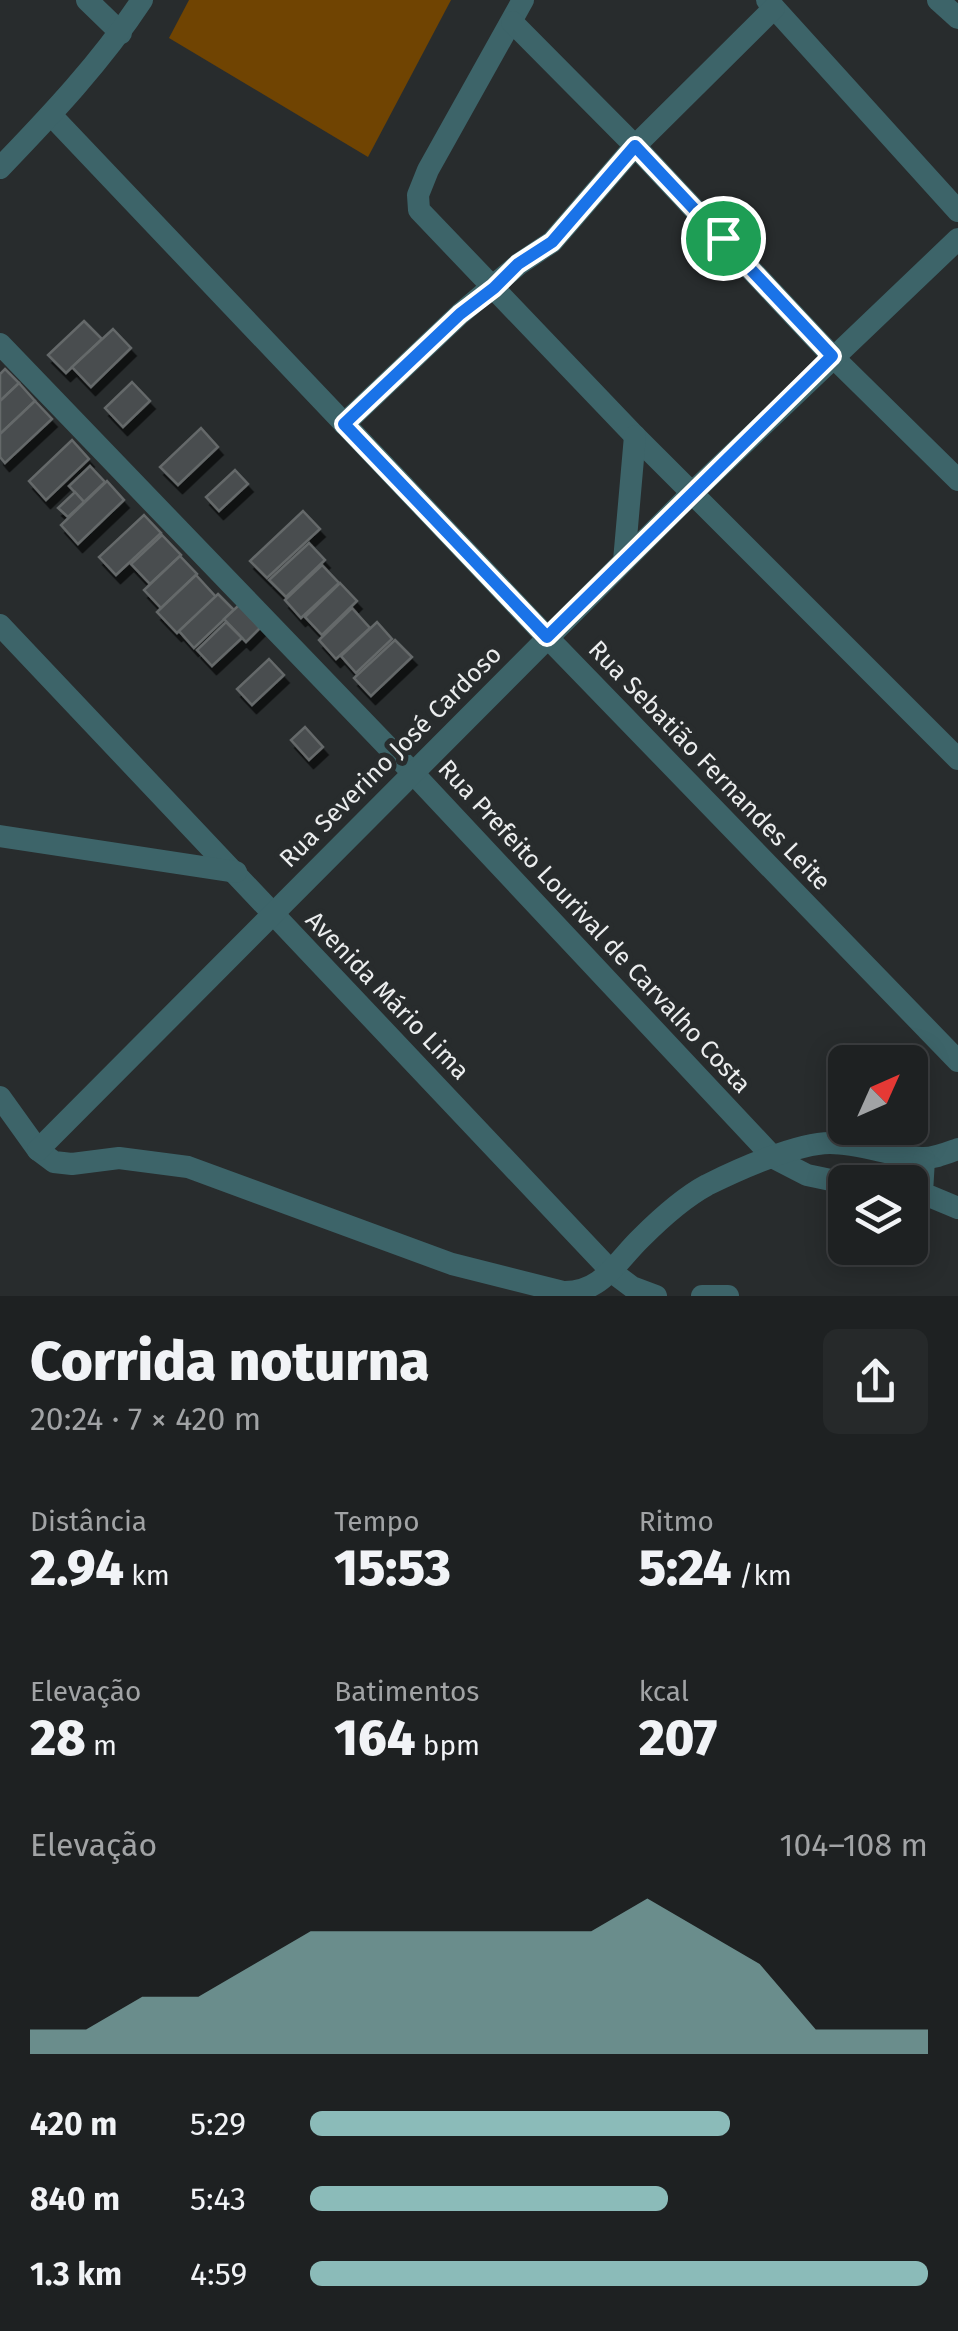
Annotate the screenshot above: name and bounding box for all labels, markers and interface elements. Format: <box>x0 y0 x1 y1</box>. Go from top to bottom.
pin <box>681 196 766 281</box>
icon: arrive <box>696 211 751 266</box>
street label: Rua Sebatião Fernandes Leite <box>582 635 837 897</box>
street label: Rua Severino José Cardoso <box>273 639 508 874</box>
street label: Rua Prefeito Lourival de Carvalho Costa <box>432 754 757 1100</box>
street label: Avenida Mário Lima <box>299 905 475 1086</box>
north arrow <box>828 1045 928 1145</box>
map controls <box>828 1045 928 1265</box>
button: layers <box>828 1165 928 1265</box>
text: Corrida noturna <box>30 1329 430 1395</box>
button: share <box>823 1329 928 1434</box>
text: 20:24 · 7 × 420 m <box>30 1400 261 1438</box>
text: Distância <box>30 1505 147 1538</box>
text: Tempo <box>334 1505 420 1538</box>
text: Ritmo <box>639 1505 714 1538</box>
text: 2.94 <box>30 1538 124 1598</box>
text: 15:53 <box>334 1538 451 1598</box>
text: 5:24 <box>639 1538 731 1598</box>
text: km <box>124 1559 170 1592</box>
text: /km <box>731 1559 792 1592</box>
text: Elevação <box>30 1675 141 1708</box>
text: Batimentos <box>334 1675 479 1708</box>
text: kcal <box>639 1675 689 1708</box>
text: 28 <box>30 1708 86 1768</box>
text: 164 <box>334 1708 415 1768</box>
text: 207 <box>639 1708 717 1768</box>
text: m <box>86 1729 117 1762</box>
text: bpm <box>415 1729 480 1762</box>
text: Elevação <box>30 1826 157 1864</box>
text: 104–108 m <box>780 1826 928 1864</box>
text: 420 m <box>30 2105 117 2143</box>
text: 5:29 <box>190 2105 246 2143</box>
text: 840 m <box>30 2180 120 2218</box>
text: 5:43 <box>190 2180 246 2218</box>
text: 1.3 km <box>30 2255 122 2293</box>
text: 4:59 <box>190 2255 247 2293</box>

